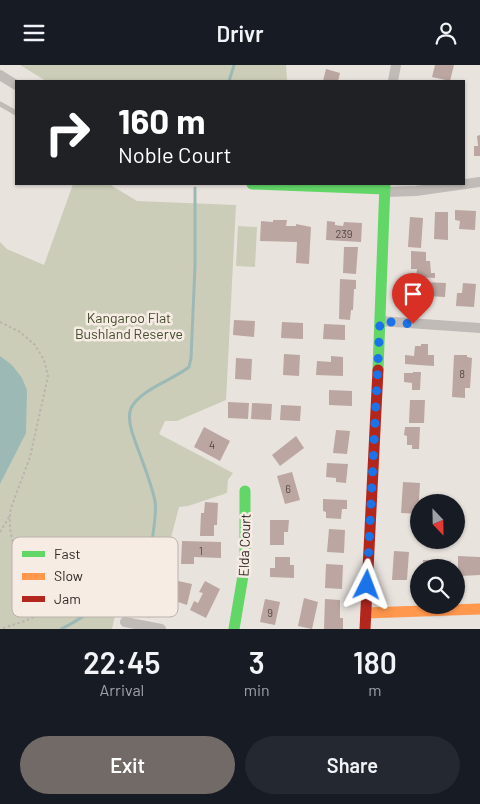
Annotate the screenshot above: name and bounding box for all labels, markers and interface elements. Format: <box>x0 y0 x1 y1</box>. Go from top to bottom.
icon: menu <box>20 19 48 47</box>
icon: person <box>432 19 460 47</box>
text: Drivr <box>217 20 263 46</box>
text: 160 m <box>118 99 205 141</box>
icon: right <box>35 100 100 165</box>
text: Noble Court <box>118 141 232 167</box>
house number: 239 <box>335 227 353 240</box>
pin <box>392 273 434 324</box>
icon: arrive <box>399 280 427 308</box>
park label: Kangaroo Flat Bushland Reserve <box>75 309 183 342</box>
house number: 8 <box>459 367 465 380</box>
house number: 4 <box>209 438 215 451</box>
house number: 6 <box>285 482 291 495</box>
north arrow <box>410 494 465 549</box>
map controls <box>410 494 465 614</box>
street label: Elda Court <box>234 513 254 577</box>
legend <box>12 537 178 617</box>
house number: 1 <box>199 544 203 557</box>
text: Fast <box>54 545 80 562</box>
position arrow <box>340 558 392 610</box>
button: search <box>410 559 465 614</box>
text: Slow <box>54 567 83 584</box>
text: Jam <box>54 590 81 607</box>
house number: 9 <box>267 606 273 619</box>
text: 22:45 <box>83 644 160 680</box>
text: 3 <box>249 644 265 680</box>
text: 180 <box>353 644 397 680</box>
text: Arrival <box>100 680 144 699</box>
text: min <box>244 680 270 699</box>
text: m <box>368 680 381 699</box>
button: Exit <box>20 736 235 794</box>
button: Share <box>245 736 460 794</box>

